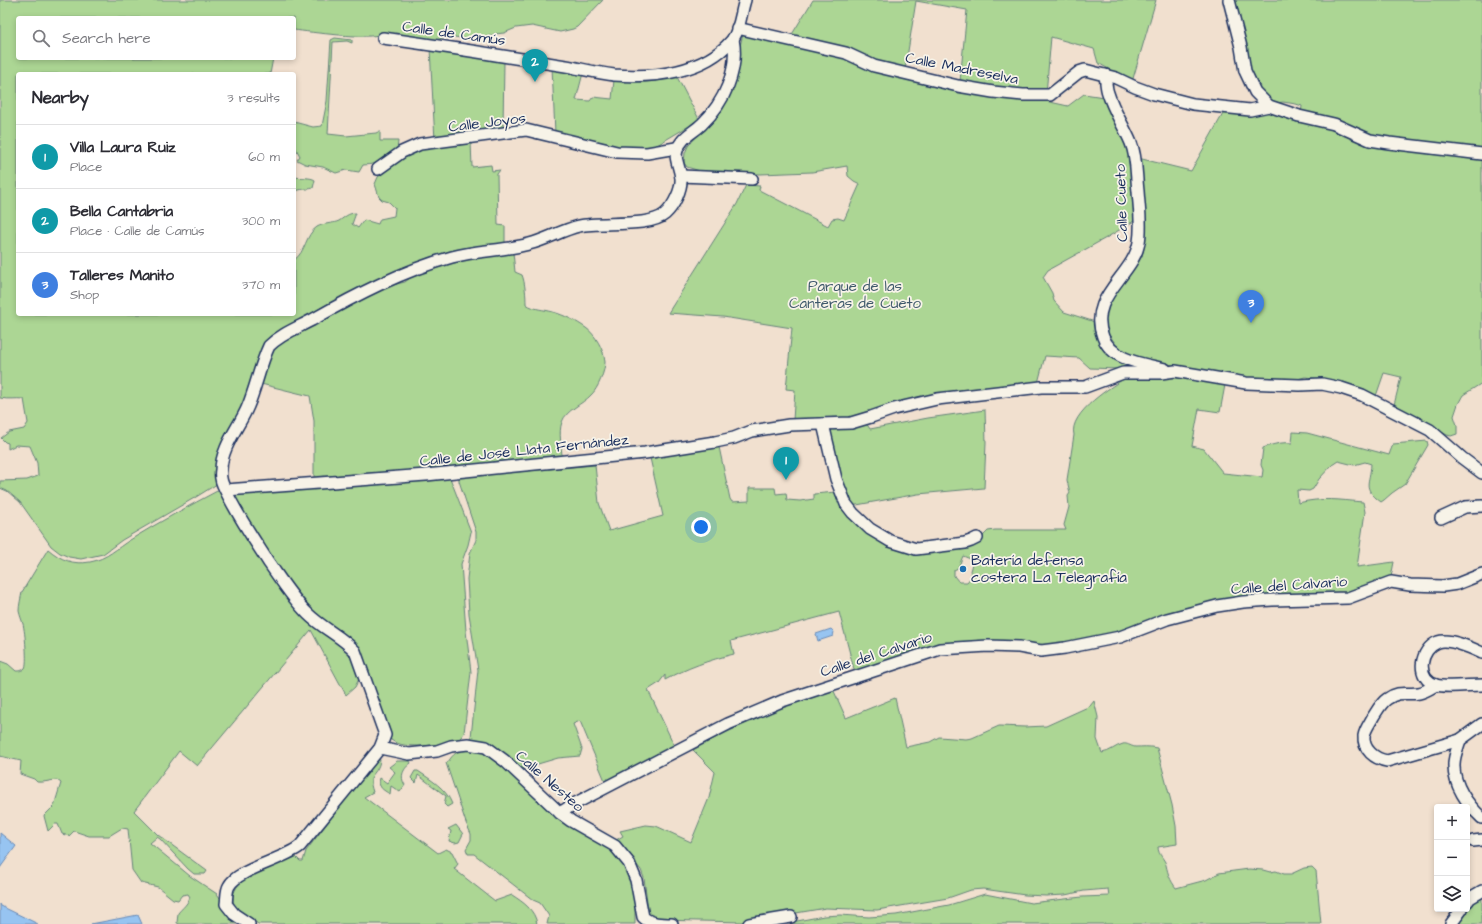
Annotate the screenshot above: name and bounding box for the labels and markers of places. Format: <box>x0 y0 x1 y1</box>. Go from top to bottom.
pin: 2 <box>522 49 548 82</box>
pin: 3 <box>1238 290 1264 323</box>
pin: 1 <box>773 447 799 480</box>
place label: Batería defensa costera La Telegrafía <box>971 550 1127 589</box>
marker: Batería defensa costera La Telegrafía <box>958 564 968 574</box>

